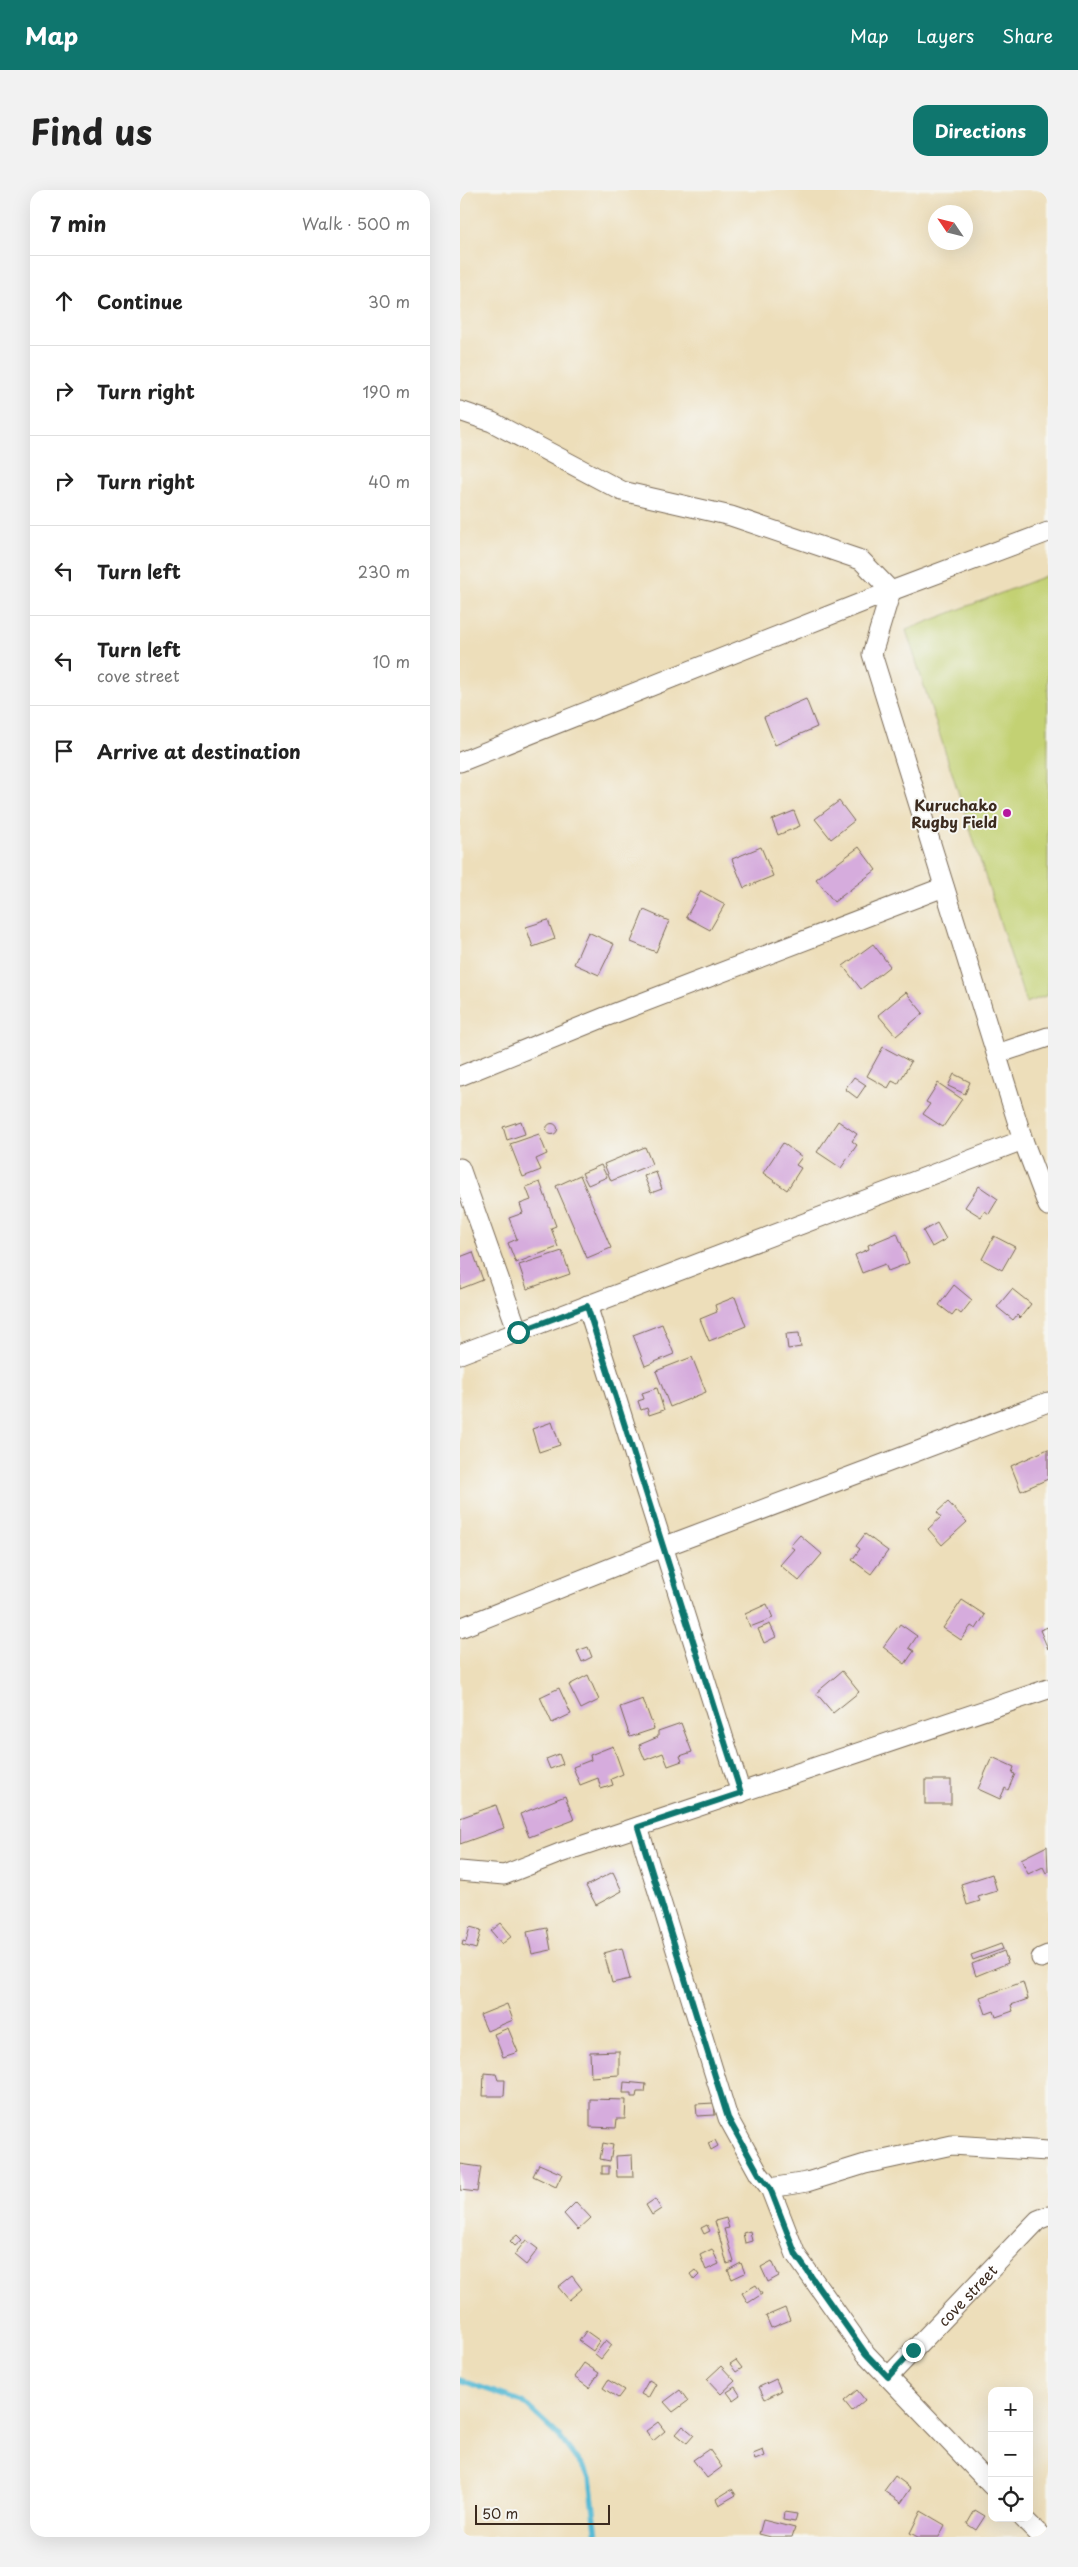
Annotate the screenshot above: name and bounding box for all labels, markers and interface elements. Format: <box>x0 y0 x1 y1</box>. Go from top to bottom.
text: Map <box>25 17 78 53</box>
text: Map <box>850 22 889 49</box>
text: Layers <box>917 22 974 49</box>
text: Share <box>1002 22 1053 49</box>
text: Find us <box>30 104 152 157</box>
button: Directions <box>913 105 1048 156</box>
north arrow <box>928 205 973 250</box>
text: 7 min <box>50 207 106 239</box>
text: Walk · 500 m <box>302 211 410 235</box>
icon: ahead <box>50 287 78 315</box>
text: Continue <box>97 287 183 315</box>
text: 30 m <box>368 289 410 313</box>
icon: right <box>50 377 78 405</box>
text: Turn right <box>97 377 195 405</box>
text: 190 m <box>362 379 410 403</box>
icon: right <box>50 467 78 495</box>
text: Turn right <box>97 467 195 495</box>
text: 40 m <box>368 469 410 493</box>
icon: left <box>50 557 78 585</box>
text: Turn left <box>97 557 181 585</box>
text: 230 m <box>358 559 410 583</box>
text: Turn left <box>97 635 181 663</box>
icon: left <box>50 647 78 675</box>
text: 10 m <box>373 649 410 673</box>
text: cove street <box>97 663 180 687</box>
icon: arrive <box>50 737 78 765</box>
text: Arrive at destination <box>97 737 301 765</box>
place label: Kuruchako Rugby Field <box>911 793 997 833</box>
marker: Kuruchako Rugby Field <box>1001 807 1013 819</box>
route start <box>507 1321 530 1344</box>
street label: cove street <box>932 2259 1002 2331</box>
route end <box>902 2339 925 2362</box>
map controls <box>988 2387 1033 2522</box>
button: + <box>988 2387 1033 2432</box>
button: − <box>988 2432 1033 2477</box>
button: locate <box>988 2477 1033 2522</box>
scale bar <box>475 2502 610 2525</box>
text: 50 m <box>482 2503 518 2524</box>

